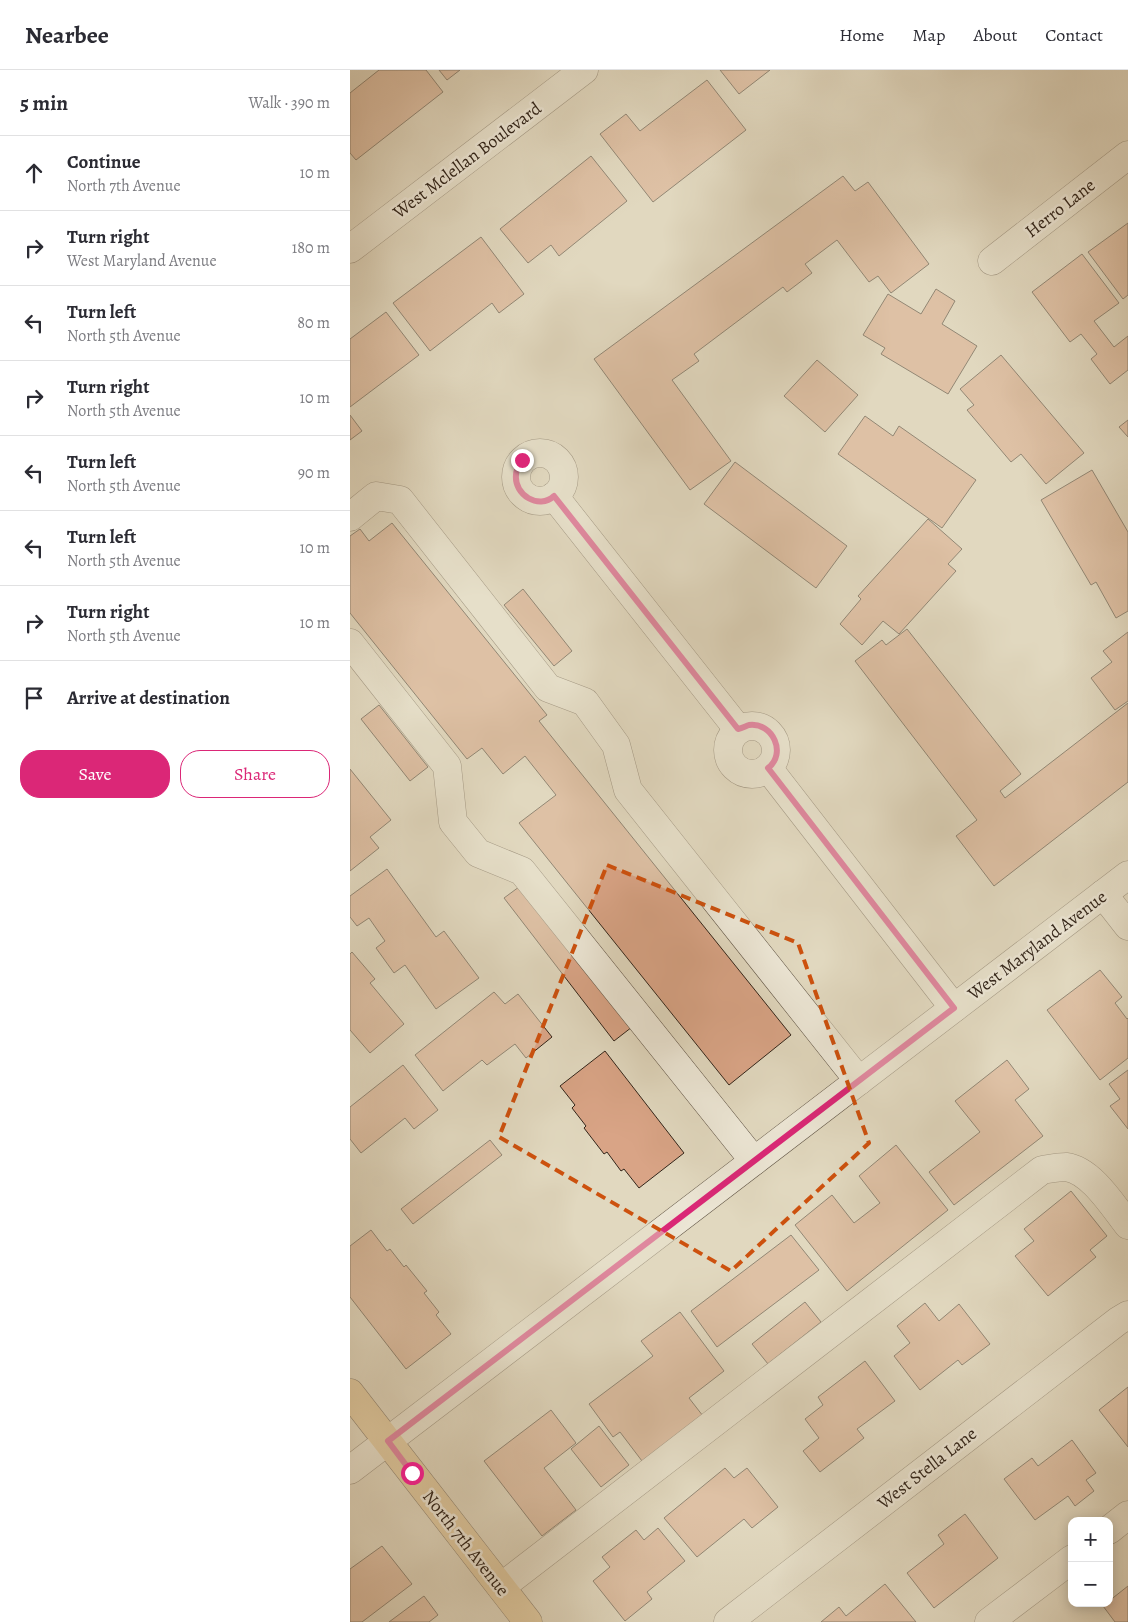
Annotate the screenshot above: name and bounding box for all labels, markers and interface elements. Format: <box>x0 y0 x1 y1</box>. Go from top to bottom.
text: Nearbee <box>25 19 109 51</box>
text: Home <box>839 23 884 47</box>
text: Map <box>912 23 945 47</box>
text: About <box>973 23 1017 47</box>
text: Contact <box>1045 23 1103 47</box>
text: 5 min <box>20 89 68 117</box>
text: Walk · 390 m <box>249 92 330 114</box>
street label: West Mclellan Boulevard <box>387 96 546 224</box>
text: Continue <box>67 149 141 175</box>
icon: ahead <box>20 159 48 187</box>
text: 10 m <box>300 162 330 184</box>
street label: Herro Lane <box>1020 173 1100 243</box>
text: North 7th Avenue <box>67 175 181 197</box>
text: Turn right <box>67 224 149 250</box>
icon: right <box>20 234 48 262</box>
text: 180 m <box>292 237 330 259</box>
text: West Maryland Avenue <box>67 250 217 272</box>
text: Turn left <box>67 299 136 325</box>
icon: left <box>20 309 48 337</box>
text: 80 m <box>297 312 330 334</box>
text: North 5th Avenue <box>67 325 181 347</box>
text: Turn right <box>67 374 149 400</box>
icon: right <box>20 384 48 412</box>
text: 10 m <box>300 387 330 409</box>
text: North 5th Avenue <box>67 400 181 422</box>
text: Turn left <box>67 449 136 475</box>
route end <box>511 449 534 472</box>
icon: left <box>20 459 48 487</box>
text: 90 m <box>298 462 330 484</box>
text: North 5th Avenue <box>67 475 181 497</box>
text: Turn left <box>67 524 136 550</box>
icon: left <box>20 534 48 562</box>
text: 10 m <box>300 537 330 559</box>
text: North 5th Avenue <box>67 550 181 572</box>
text: Turn right <box>67 599 149 625</box>
icon: right <box>20 609 48 637</box>
text: 10 m <box>300 612 330 634</box>
text: North 5th Avenue <box>67 625 181 647</box>
icon: arrive <box>20 684 48 712</box>
text: Arrive at destination <box>67 685 230 711</box>
button: Save <box>20 750 170 798</box>
button: Share <box>180 750 330 798</box>
street label: West Maryland Avenue <box>962 885 1111 1006</box>
street label: West Stella Lane <box>872 1422 982 1515</box>
route start <box>401 1462 424 1485</box>
street label: North 7th Avenue <box>417 1485 515 1601</box>
map controls <box>1068 1517 1113 1607</box>
button: + <box>1068 1517 1113 1562</box>
button: − <box>1068 1562 1113 1607</box>

